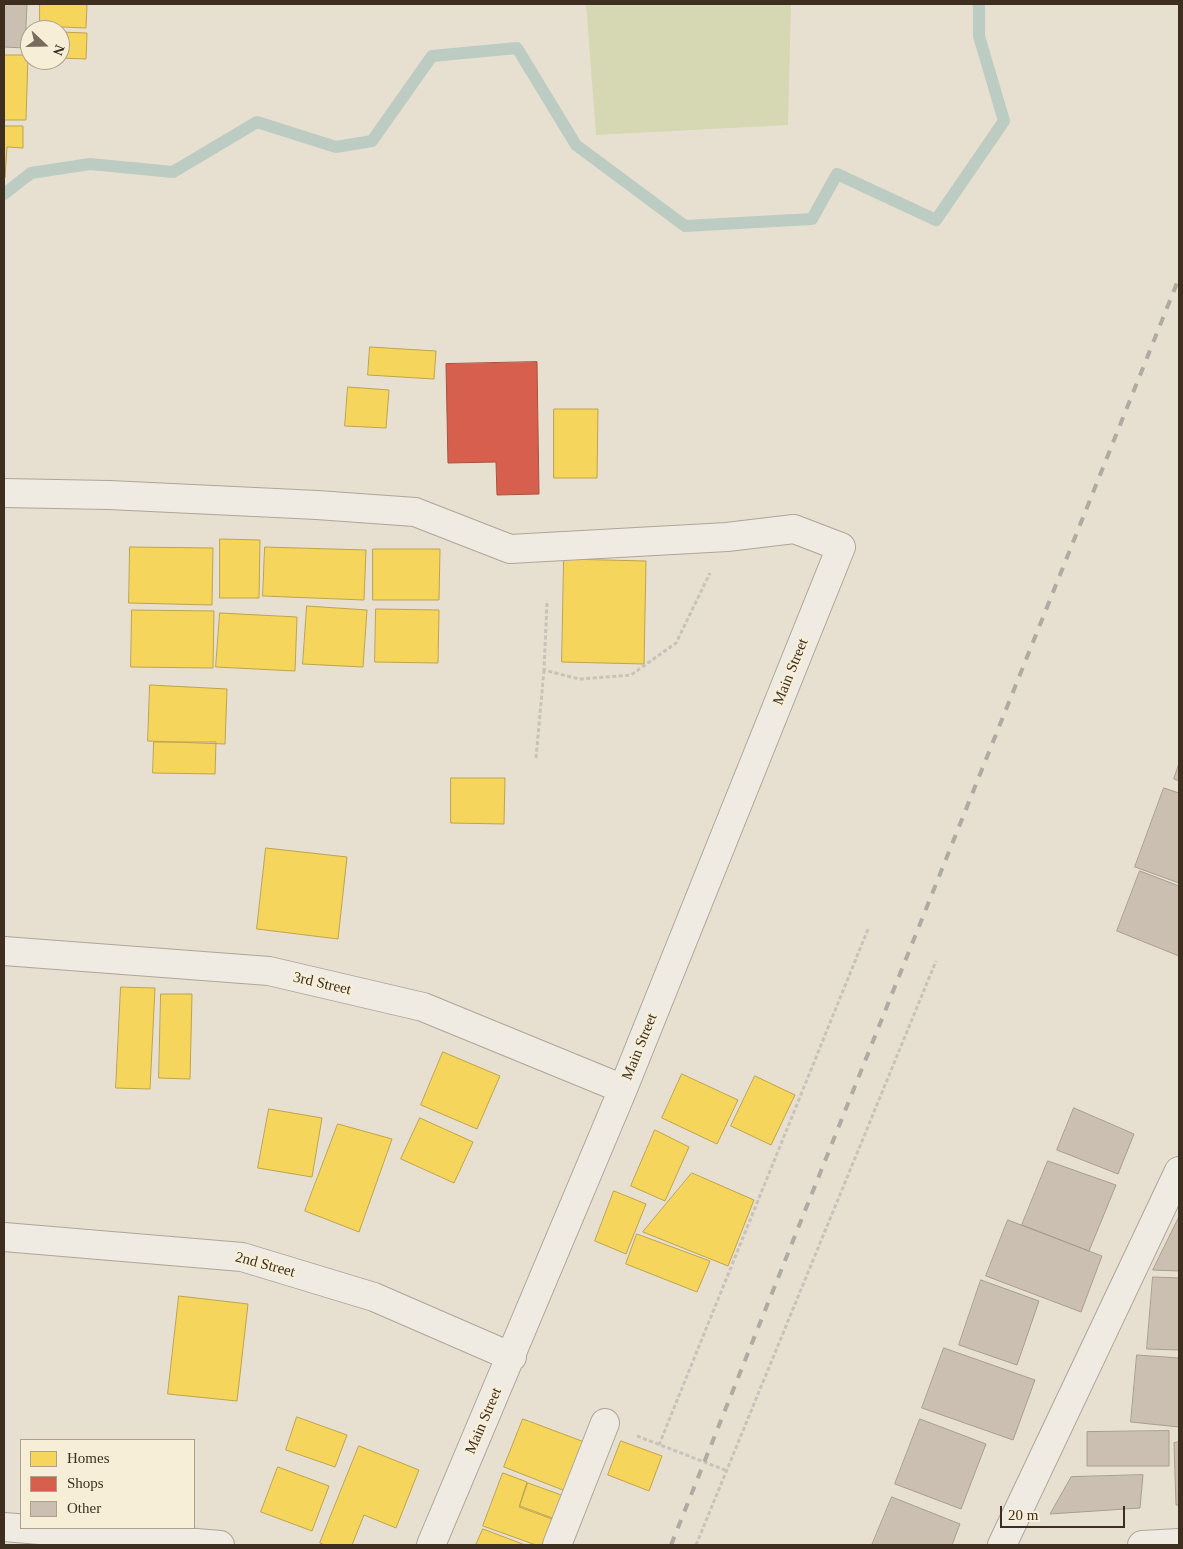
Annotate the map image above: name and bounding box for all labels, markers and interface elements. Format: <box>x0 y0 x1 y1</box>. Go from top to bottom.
north arrow <box>20 20 70 70</box>
text: N <box>50 43 67 58</box>
street label: Main Street <box>769 636 813 708</box>
street label: 3rd Street <box>291 969 353 999</box>
street label: Main Street <box>618 1011 662 1083</box>
street label: 2nd Street <box>233 1248 297 1282</box>
street label: Main Street <box>462 1385 506 1457</box>
legend <box>20 1439 195 1529</box>
text: Homes <box>67 1450 110 1466</box>
text: Shops <box>67 1475 104 1491</box>
scale bar <box>1003 1496 1128 1528</box>
text: Other <box>67 1500 101 1516</box>
text: 20 m <box>1008 1507 1038 1523</box>

